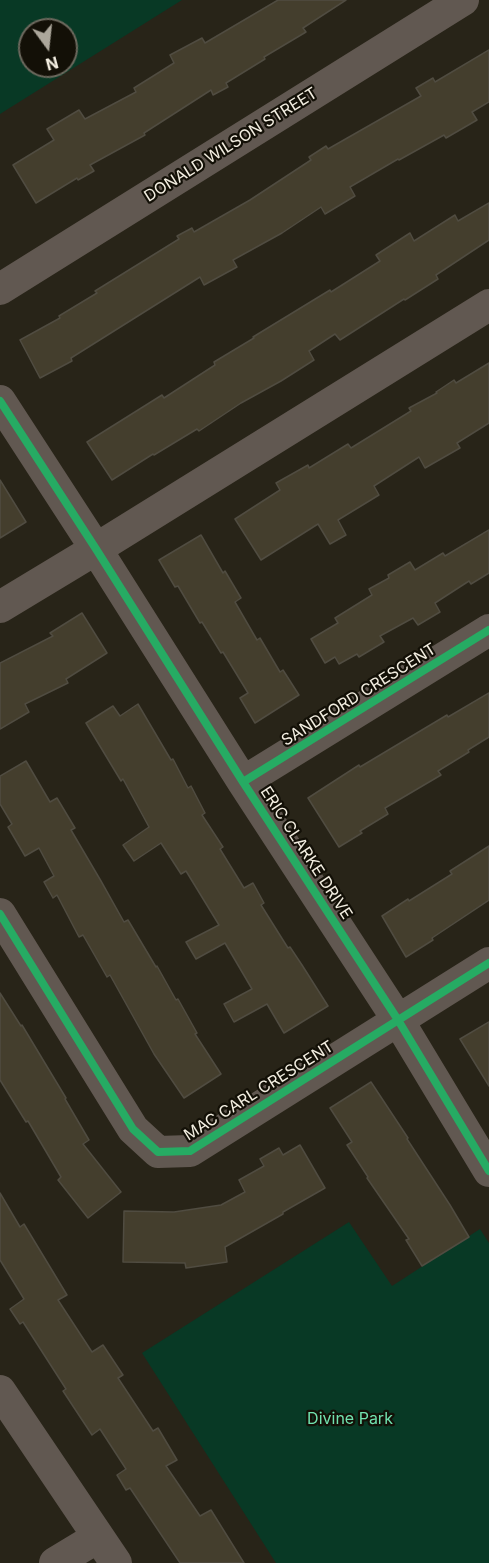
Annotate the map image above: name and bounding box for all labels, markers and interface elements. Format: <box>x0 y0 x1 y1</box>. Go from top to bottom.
north arrow <box>18 18 78 78</box>
text: N <box>44 52 61 75</box>
street label: DONALD WILSON STREET <box>141 84 321 206</box>
street label: SANDFORD CRESCENT <box>278 640 440 750</box>
street label: ERIC CLARKE DRIVE <box>256 783 356 923</box>
street label: MAC CARL CRESCENT <box>181 1037 337 1145</box>
park label: Divine Park <box>307 1409 393 1429</box>

